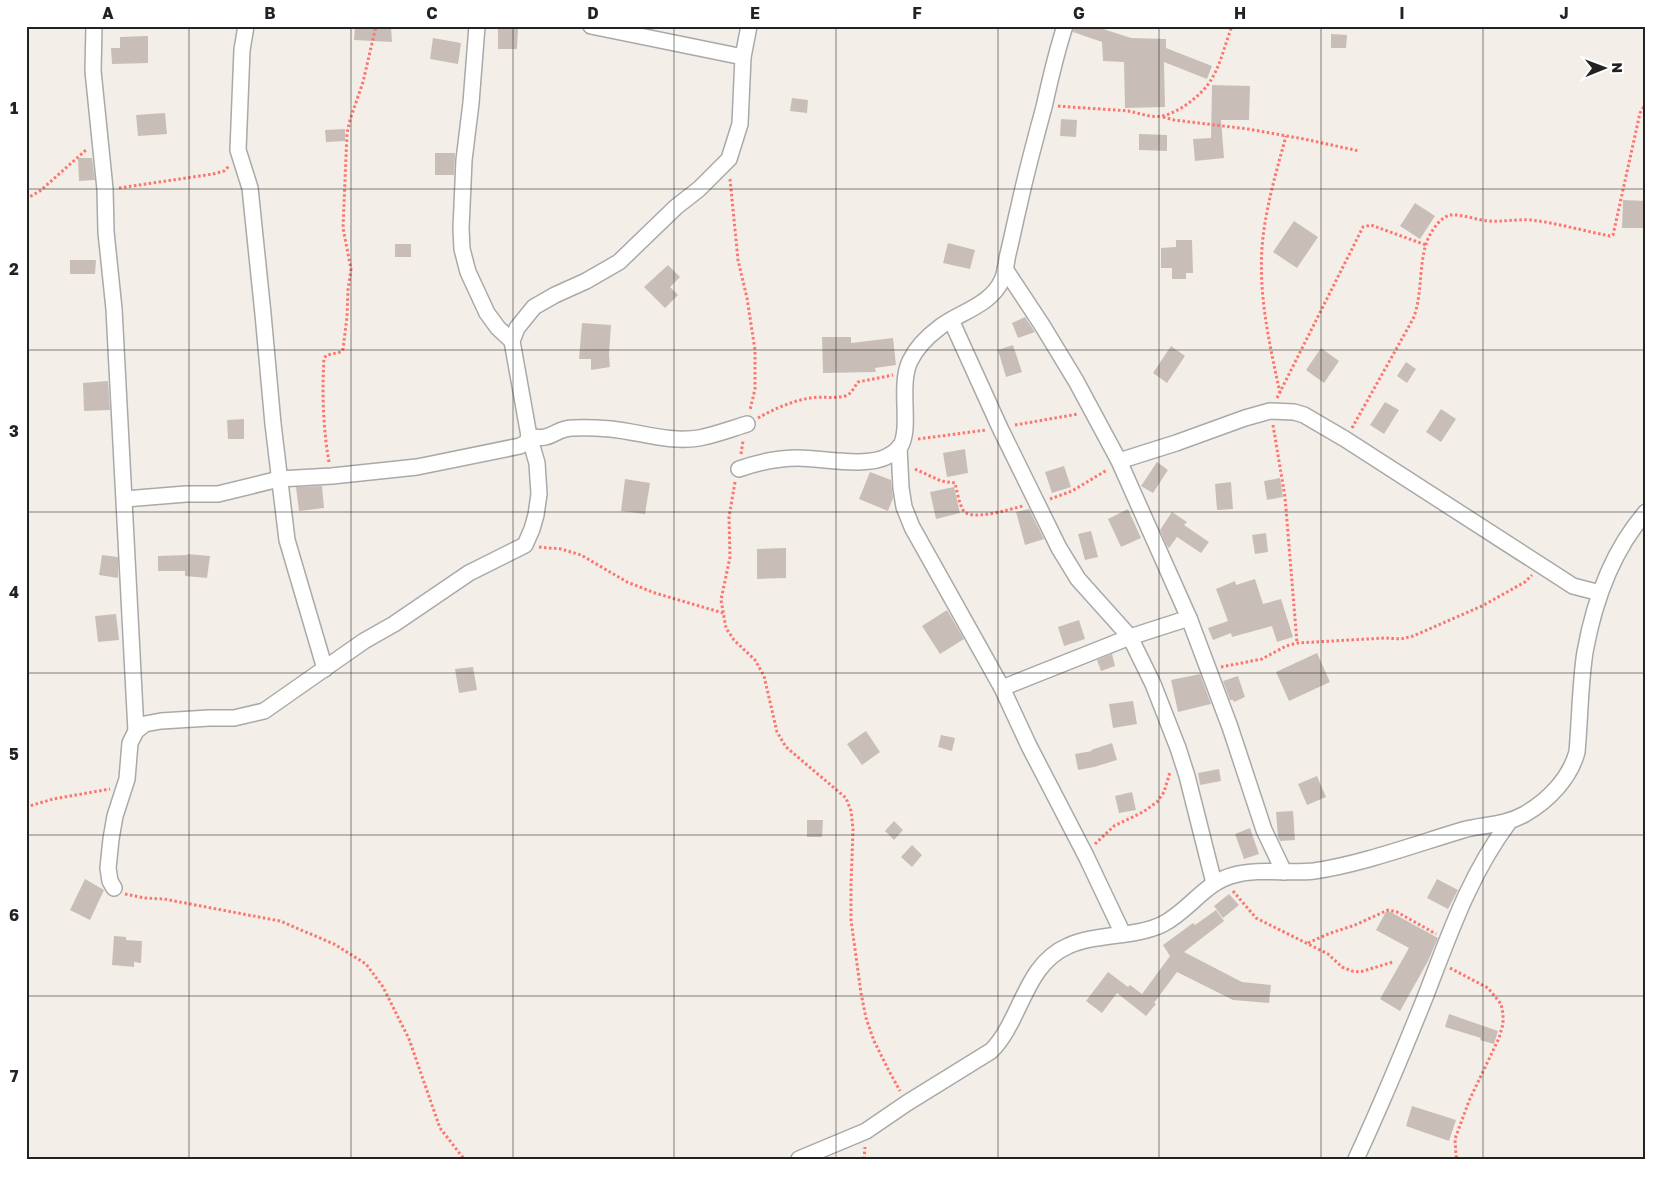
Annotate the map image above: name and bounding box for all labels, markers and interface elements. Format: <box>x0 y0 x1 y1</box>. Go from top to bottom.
text: A <box>102 3 114 23</box>
text: B <box>264 3 276 23</box>
text: C <box>426 3 438 23</box>
text: D <box>587 3 599 23</box>
text: E <box>750 3 760 23</box>
text: F <box>912 3 922 23</box>
text: G <box>1073 3 1085 23</box>
text: H <box>1234 3 1246 23</box>
text: I <box>1399 3 1405 23</box>
text: J <box>1559 3 1569 23</box>
north arrow <box>1580 42 1630 92</box>
text: N <box>1609 62 1626 73</box>
text: 1 <box>10 98 18 118</box>
text: 2 <box>9 259 19 279</box>
text: 3 <box>9 421 19 441</box>
text: 4 <box>9 582 19 602</box>
text: 5 <box>9 744 19 764</box>
text: 6 <box>9 905 19 925</box>
text: 7 <box>10 1066 19 1086</box>

